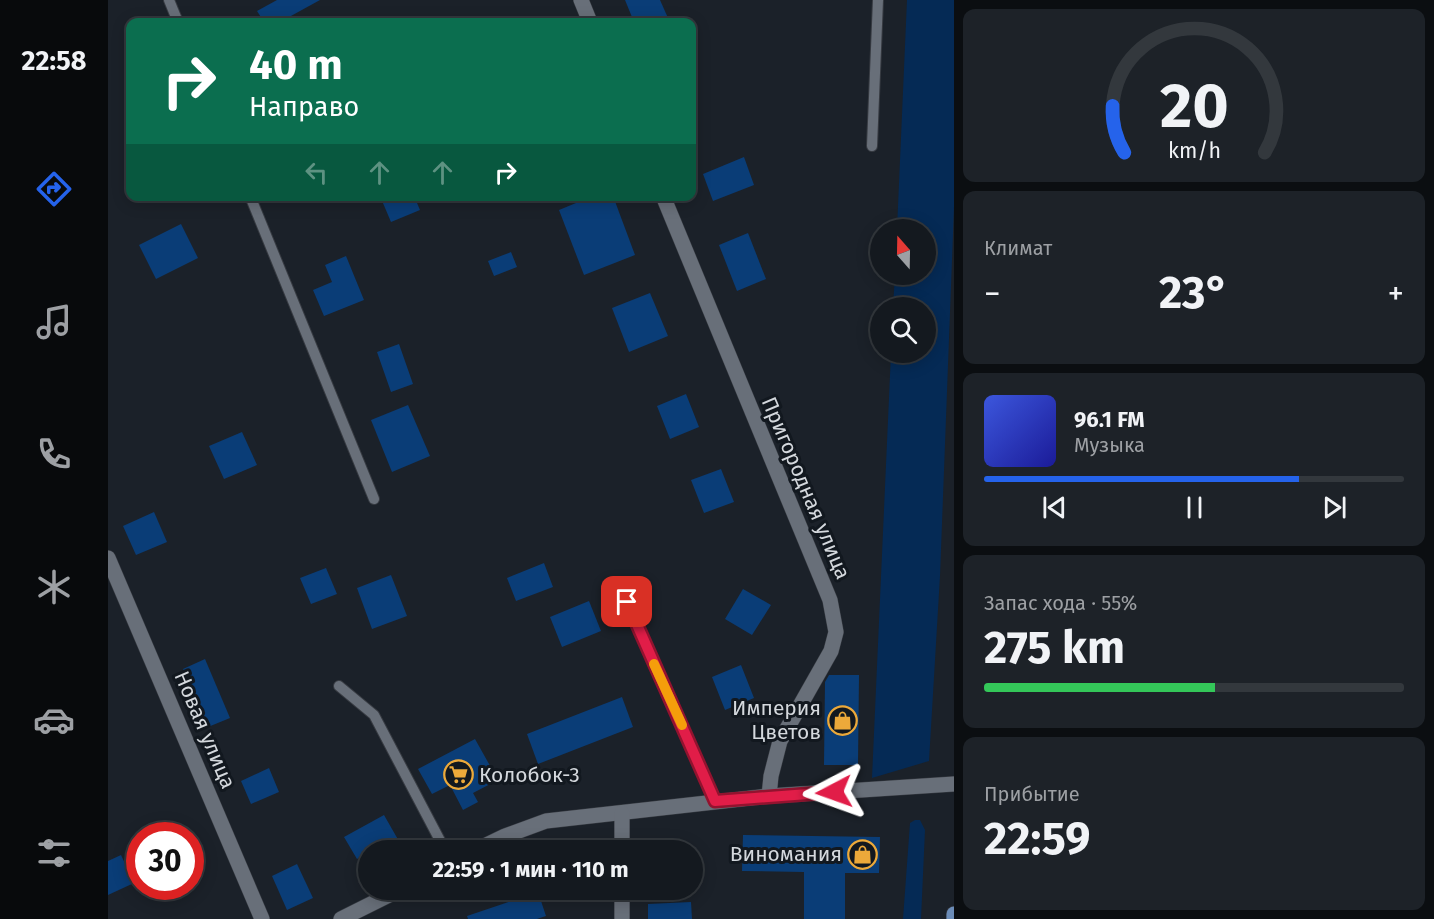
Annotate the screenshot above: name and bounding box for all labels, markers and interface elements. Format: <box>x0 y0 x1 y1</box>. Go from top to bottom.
text: 40 m <box>249 40 343 90</box>
icon: right <box>150 42 228 120</box>
text: 22:58 <box>22 45 86 77</box>
text: 20 <box>1160 69 1228 144</box>
text: Направо <box>249 91 359 123</box>
text: km/h <box>1167 138 1221 164</box>
icon: left <box>300 156 333 189</box>
icon: ahead <box>363 156 396 189</box>
icon: ahead <box>426 156 459 189</box>
icon: right <box>489 156 522 189</box>
icon: directions <box>33 168 75 210</box>
north arrow <box>870 219 936 285</box>
map controls <box>870 219 936 363</box>
text: Климат <box>984 236 1052 260</box>
text: 23° <box>1159 266 1229 320</box>
text: − <box>984 274 1001 314</box>
text: + <box>1388 274 1404 314</box>
button: search <box>870 297 936 363</box>
icon: music <box>33 301 75 343</box>
street label: Пригородная улица <box>756 393 856 583</box>
text: 96.1 FM <box>1074 406 1145 433</box>
icon: phone <box>33 433 75 475</box>
text: Музыка <box>1074 433 1145 457</box>
icon: previous <box>1038 491 1071 524</box>
icon: pause <box>1178 491 1211 524</box>
icon: next <box>1318 491 1351 524</box>
icon: climate <box>33 566 75 608</box>
pin <box>601 576 652 627</box>
icon: arrive <box>610 585 643 618</box>
text: Запас хода · 55% <box>984 591 1137 615</box>
text: 275 km <box>984 621 1125 675</box>
street label: Новая улица <box>169 667 241 793</box>
place label: Империя Цветов <box>732 695 821 745</box>
icon: car <box>33 699 75 741</box>
shop icon: Империя Цветов <box>826 704 858 736</box>
supermarket icon: Колобок-3 <box>442 759 474 791</box>
position arrow <box>802 760 866 824</box>
place label: Колобок-3 <box>479 762 580 788</box>
text: Прибытие <box>984 782 1080 806</box>
text: 22:59 <box>984 812 1090 866</box>
speed limit sign: 30 <box>126 822 204 900</box>
icon: filters <box>33 832 75 874</box>
shop icon: Виномания <box>847 838 879 870</box>
place label: Виномания <box>730 841 842 867</box>
text: 22:59 · 1 мин · 110 m <box>432 856 629 883</box>

